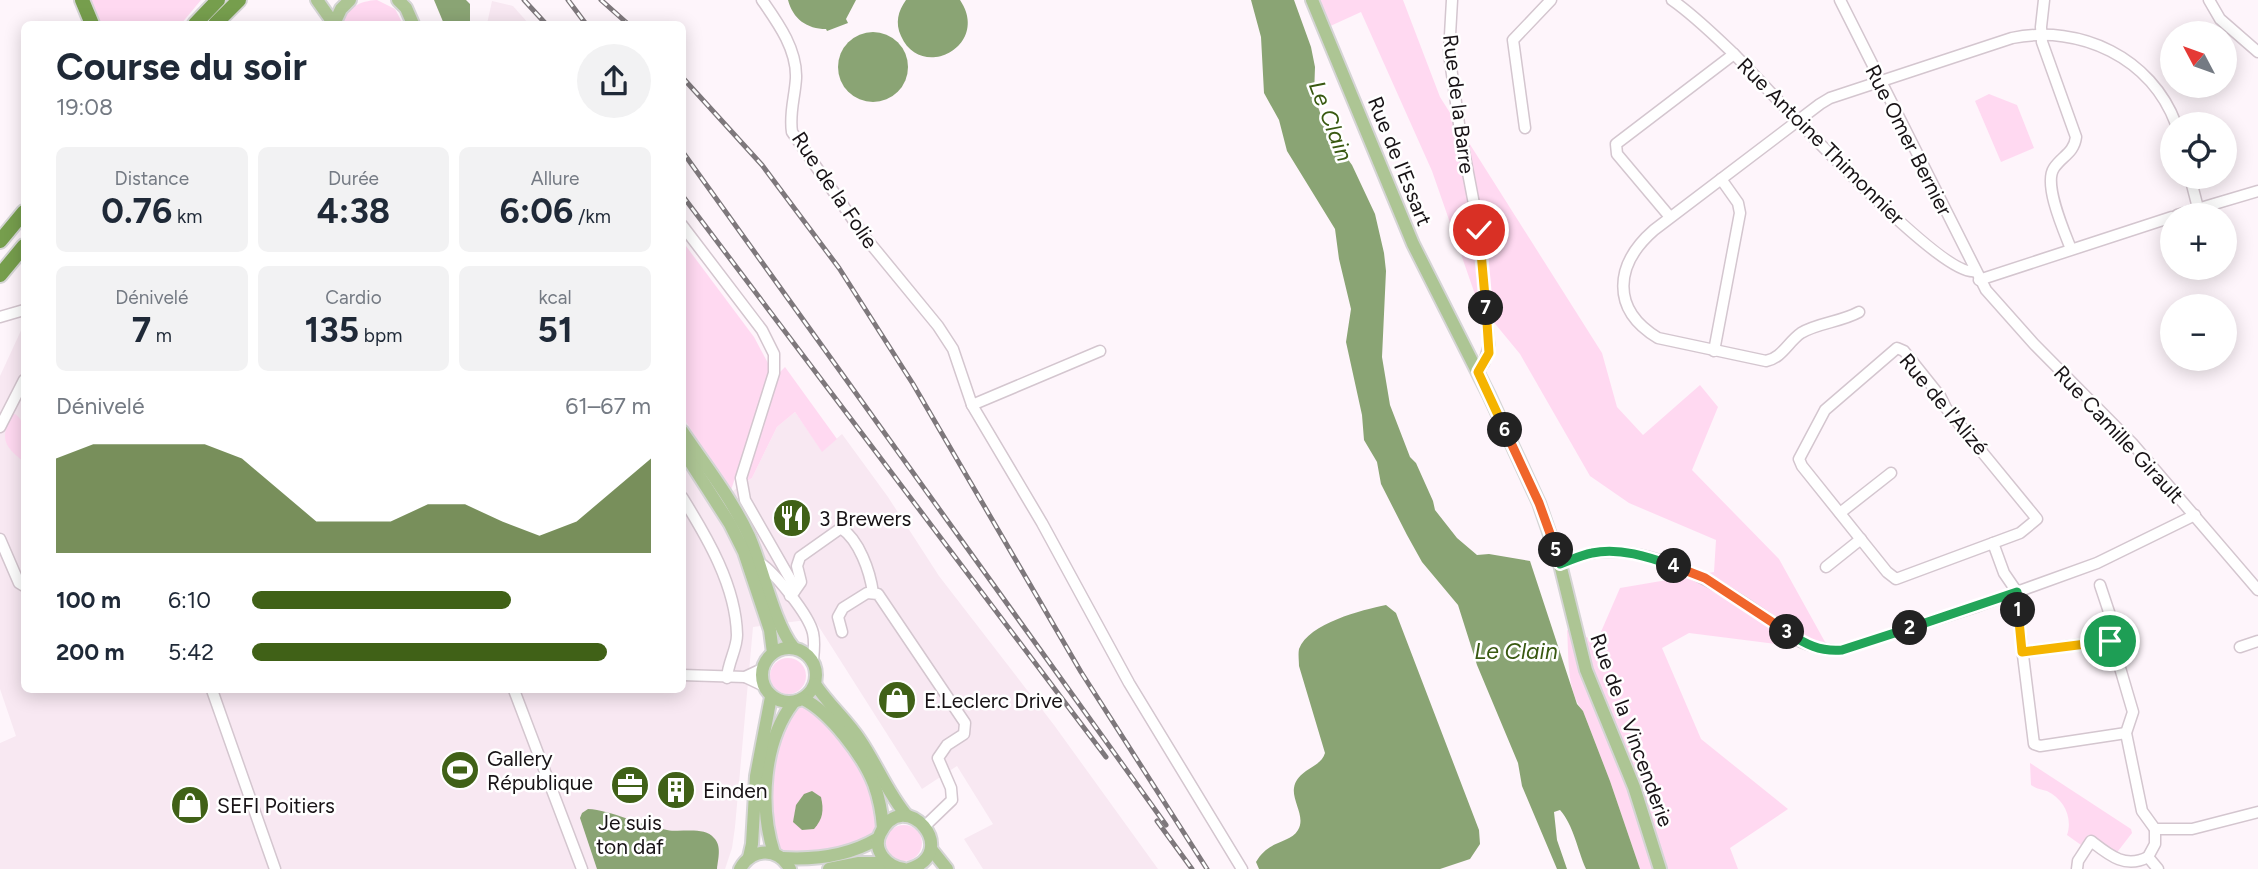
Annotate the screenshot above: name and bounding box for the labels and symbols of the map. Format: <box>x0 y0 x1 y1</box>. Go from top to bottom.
north arrow <box>2160 21 2236 98</box>
street label: Rue de la Barre <box>1438 33 1480 175</box>
street label: Rue Antoine Thimonnier <box>1732 52 1910 230</box>
street label: Rue Omer Bernier <box>1860 60 1958 220</box>
water label: Le Clain <box>1303 77 1359 165</box>
street label: Rue de l'Essart <box>1363 93 1437 229</box>
street label: Rue de la Folie <box>787 127 883 253</box>
pin <box>1449 200 1509 260</box>
pin: 7 <box>1468 290 1504 326</box>
street label: Rue de l'Alizé <box>1894 348 1994 460</box>
street label: Rue Camille Girault <box>2049 360 2189 508</box>
pin: 6 <box>1488 412 1522 448</box>
restaurant icon: 3 Brewers <box>771 497 813 539</box>
place label: 3 Brewers <box>819 506 911 531</box>
pin: 5 <box>1538 532 1574 568</box>
pin: 4 <box>1656 548 1692 584</box>
pin: 1 <box>2000 592 2036 628</box>
pin: 2 <box>1892 610 1927 646</box>
pin <box>2080 611 2140 671</box>
pin: 3 <box>1770 614 1804 650</box>
street label: Rue de la Vincenderie <box>1585 630 1679 830</box>
water label: Le Clain <box>1474 637 1558 665</box>
shop icon: E.Leclerc Drive <box>876 679 918 721</box>
place label: E.Leclerc Drive <box>924 688 1063 713</box>
place label: Gallery République <box>487 746 593 795</box>
sports icon: Gallery République <box>439 749 481 791</box>
office icon: Je suis ton daf <box>609 764 651 806</box>
building icon: Einden <box>655 769 697 811</box>
place label: Einden <box>703 778 768 803</box>
shop icon: SEFI Poitiers <box>169 784 211 826</box>
place label: SEFI Poitiers <box>217 793 335 818</box>
place label: Je suis ton daf <box>596 810 664 859</box>

